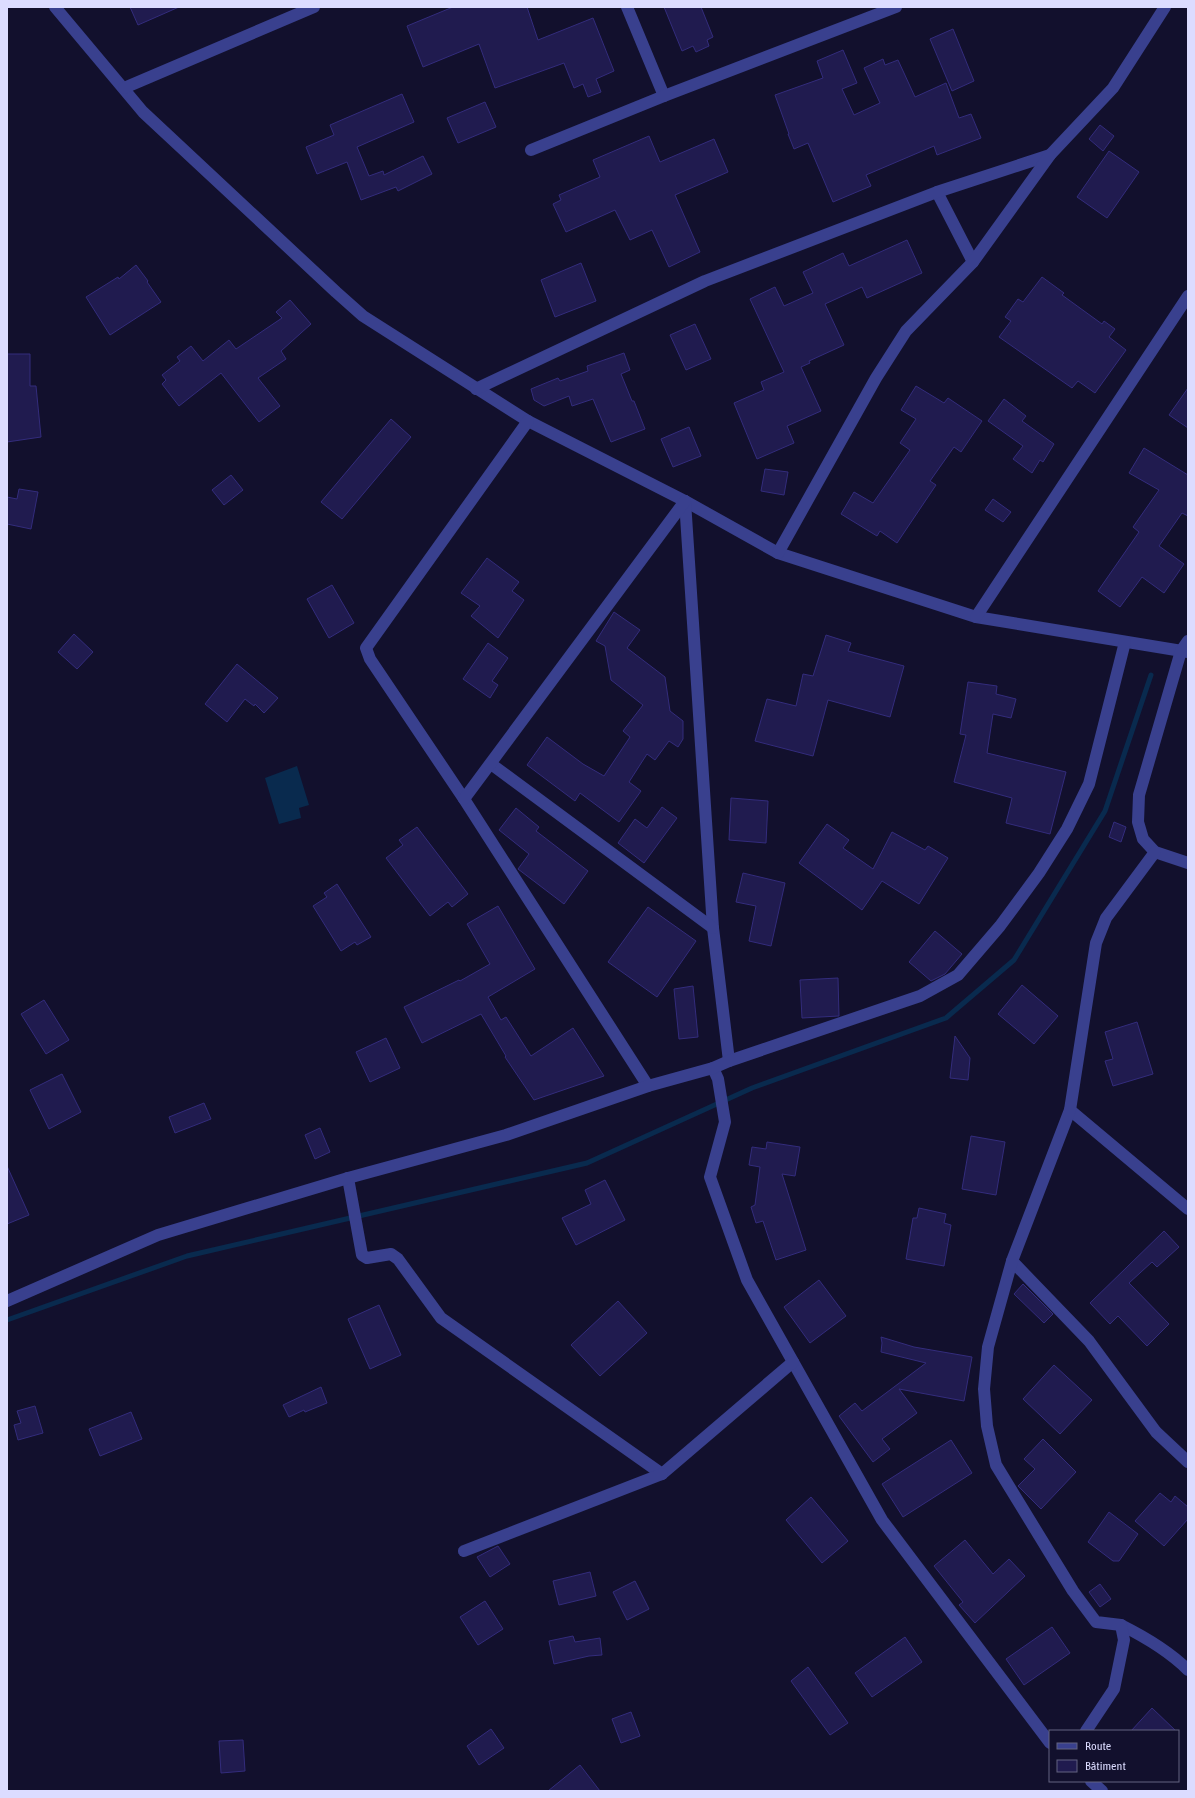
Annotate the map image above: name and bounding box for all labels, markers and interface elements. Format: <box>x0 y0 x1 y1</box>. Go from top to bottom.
legend <box>1049 1730 1179 1782</box>
text: Route <box>1085 1739 1111 1753</box>
text: Bâtiment <box>1085 1759 1126 1773</box>

